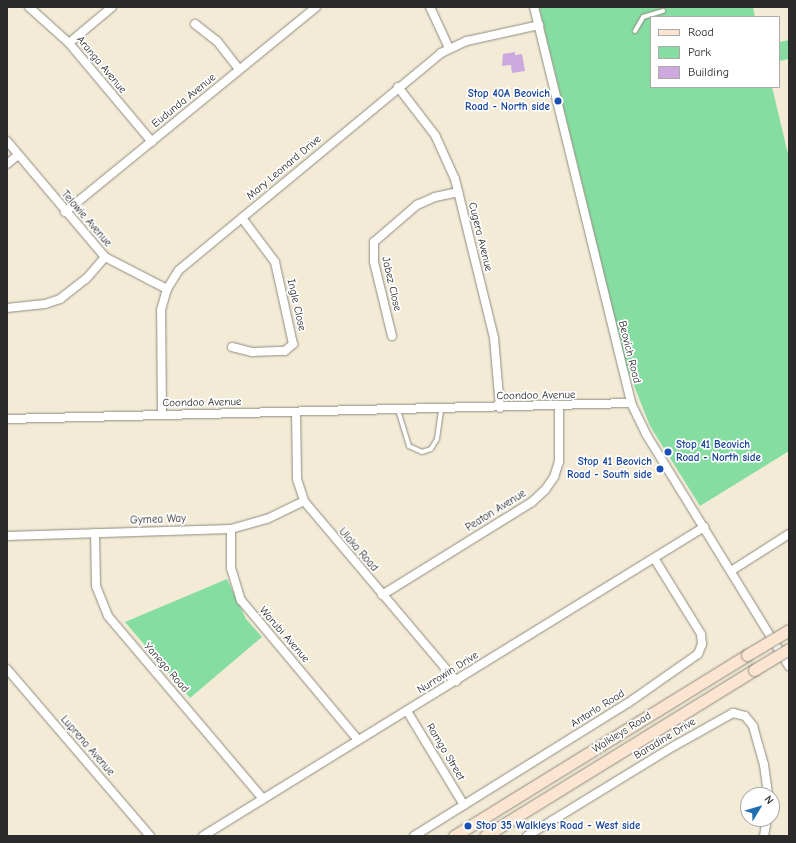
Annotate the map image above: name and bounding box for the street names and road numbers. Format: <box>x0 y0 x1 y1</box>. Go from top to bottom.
street label: Aranga Avenue <box>73 34 129 96</box>
street label: Eudunda Avenue <box>149 71 219 131</box>
street label: Mary Leonard Drive <box>244 133 324 203</box>
street label: Telowie Avenue <box>58 188 114 250</box>
street label: Cugera Avenue <box>465 201 495 273</box>
street label: Jabez Close <box>378 255 404 313</box>
street label: Ingle Close <box>284 278 308 332</box>
street label: Beovich Road <box>615 319 643 385</box>
street label: Coondoo Avenue <box>496 389 576 403</box>
street label: Coondoo Avenue <box>162 396 242 410</box>
street label: Peaton Avenue <box>463 487 529 535</box>
street label: Gymea Way <box>130 512 186 528</box>
street label: Ulaka Road <box>335 525 381 575</box>
street label: Warubi Avenue <box>256 604 312 666</box>
street label: Yanego Road <box>141 640 191 696</box>
street label: Nurrowin Drive <box>415 649 481 697</box>
street label: Antarlo Road <box>569 687 627 731</box>
street label: Walkleys Road <box>590 710 654 756</box>
street label: Luprena Avenue <box>57 713 117 779</box>
street label: Baradine Drive <box>632 715 698 763</box>
street label: Ramgo Street <box>423 721 467 783</box>

